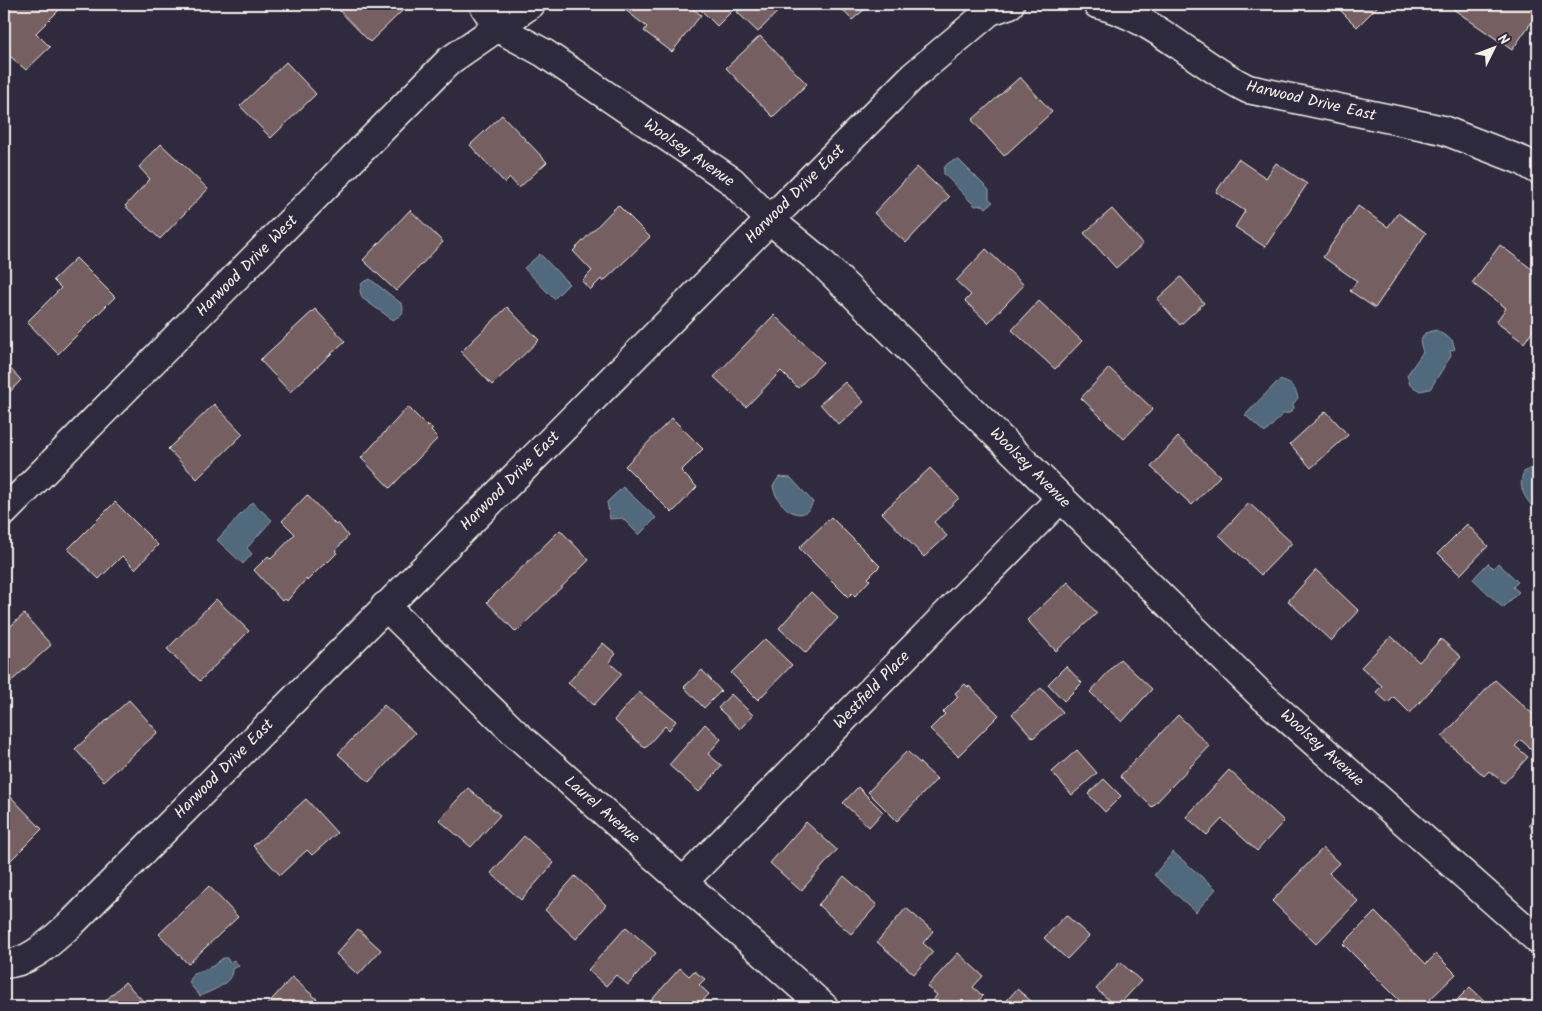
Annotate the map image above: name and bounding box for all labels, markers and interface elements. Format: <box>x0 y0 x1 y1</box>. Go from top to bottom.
north arrow <box>1470 22 1520 72</box>
text: N <box>1492 29 1514 51</box>
street label: Harwood Drive East <box>1243 74 1379 128</box>
street label: Woolsey Avenue <box>638 112 740 194</box>
street label: Harwood Drive East <box>739 138 851 250</box>
street label: Harwood Drive West <box>190 209 304 323</box>
street label: Woolsey Avenue <box>984 422 1076 514</box>
street label: Harwood Drive East <box>454 425 566 537</box>
street label: Westfield Place <box>828 645 916 735</box>
street label: Woolsey Avenue <box>1274 703 1370 793</box>
street label: Harwood Drive East <box>168 713 280 825</box>
street label: Laurel Avenue <box>558 770 646 850</box>

